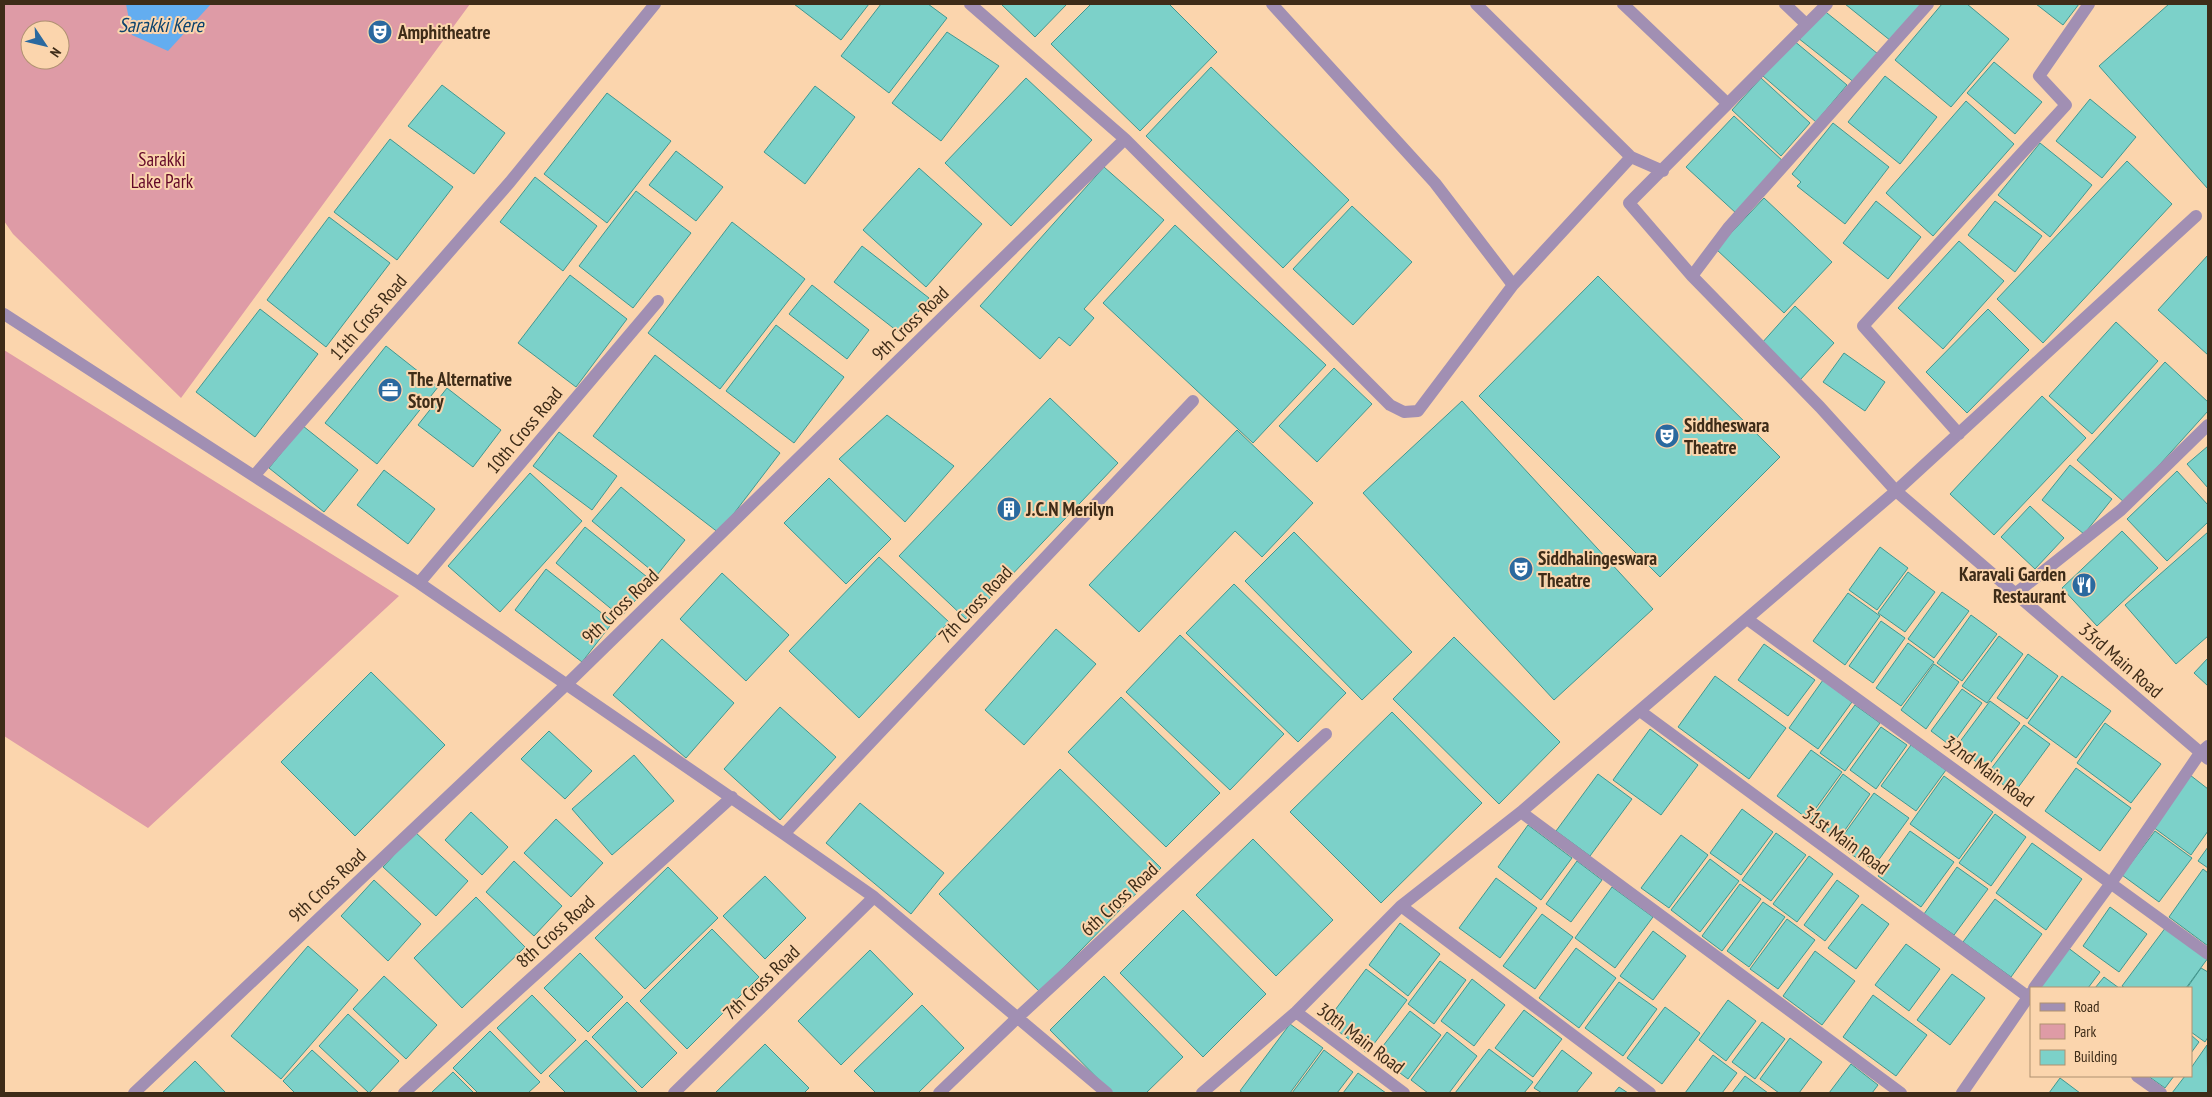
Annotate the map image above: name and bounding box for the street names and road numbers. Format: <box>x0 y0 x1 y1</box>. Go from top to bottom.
street label: 11th Cross Road <box>324 269 412 365</box>
street label: 9th Cross Road <box>867 281 953 365</box>
street label: 10th Cross Road <box>481 382 567 478</box>
street label: 7th Cross Road <box>933 560 1017 648</box>
street label: 9th Cross Road <box>577 564 663 648</box>
street label: 33rd Main Road <box>2074 617 2168 703</box>
street label: 32nd Main Road <box>1939 730 2039 812</box>
street label: 31st Main Road <box>1798 800 1894 880</box>
street label: 9th Cross Road <box>283 843 371 927</box>
street label: 6th Cross Road <box>1075 857 1163 941</box>
street label: 8th Cross Road <box>511 890 599 972</box>
street label: 7th Cross Road <box>718 940 804 1024</box>
street label: 30th Main Road <box>1313 997 1409 1079</box>

